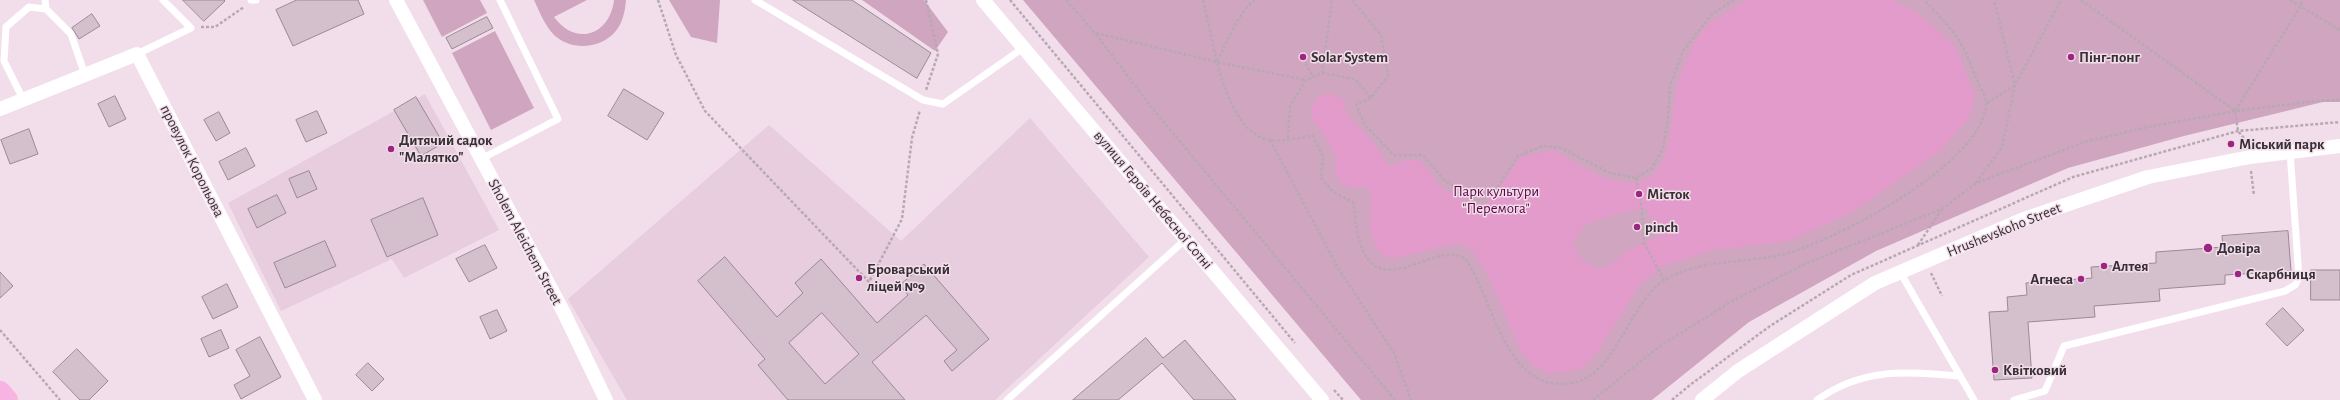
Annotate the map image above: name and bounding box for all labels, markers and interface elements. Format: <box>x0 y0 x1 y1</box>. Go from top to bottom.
place label: Solar System <box>1311 48 1388 66</box>
place label: Пінг-понг <box>2079 48 2140 66</box>
marker: Solar System <box>1298 52 1308 62</box>
marker: Пінг-понг <box>2066 52 2076 62</box>
street label: провулок Корольова <box>156 102 228 220</box>
street label: вулиця Героїв Небесної Сотні <box>1090 127 1216 273</box>
place label: Дитячий садок "Малятко" <box>399 131 492 166</box>
place label: Міський парк <box>2239 135 2324 153</box>
marker: Міський парк <box>2226 139 2236 149</box>
marker: Дитячий садок "Малятко" <box>386 144 396 154</box>
street label: Sholem Aleichem Street <box>484 176 566 308</box>
park label: Парк культури "Перемога" <box>1453 182 1539 217</box>
place label: Місток <box>1647 185 1690 203</box>
marker: Місток <box>1634 189 1644 199</box>
street label: Hrushevskoho Street <box>1944 199 2064 261</box>
place label: pinch <box>1645 218 1678 236</box>
marker: pinch <box>1632 222 1642 232</box>
place label: Довіра <box>2217 239 2261 257</box>
marker: Довіра <box>2202 242 2214 254</box>
place label: Алтея <box>2112 257 2149 275</box>
place label: Броварський ліцей №9 <box>867 260 950 295</box>
marker: Алтея <box>2099 261 2109 271</box>
place label: Скарбниця <box>2246 265 2316 283</box>
marker: Скарбниця <box>2233 269 2243 279</box>
place label: Агнеса <box>2030 270 2073 288</box>
marker: Броварський ліцей №9 <box>854 273 864 283</box>
marker: Агнеса <box>2076 274 2086 284</box>
place label: Квітковий <box>2003 361 2067 379</box>
marker: Квітковий <box>1990 365 2000 375</box>

